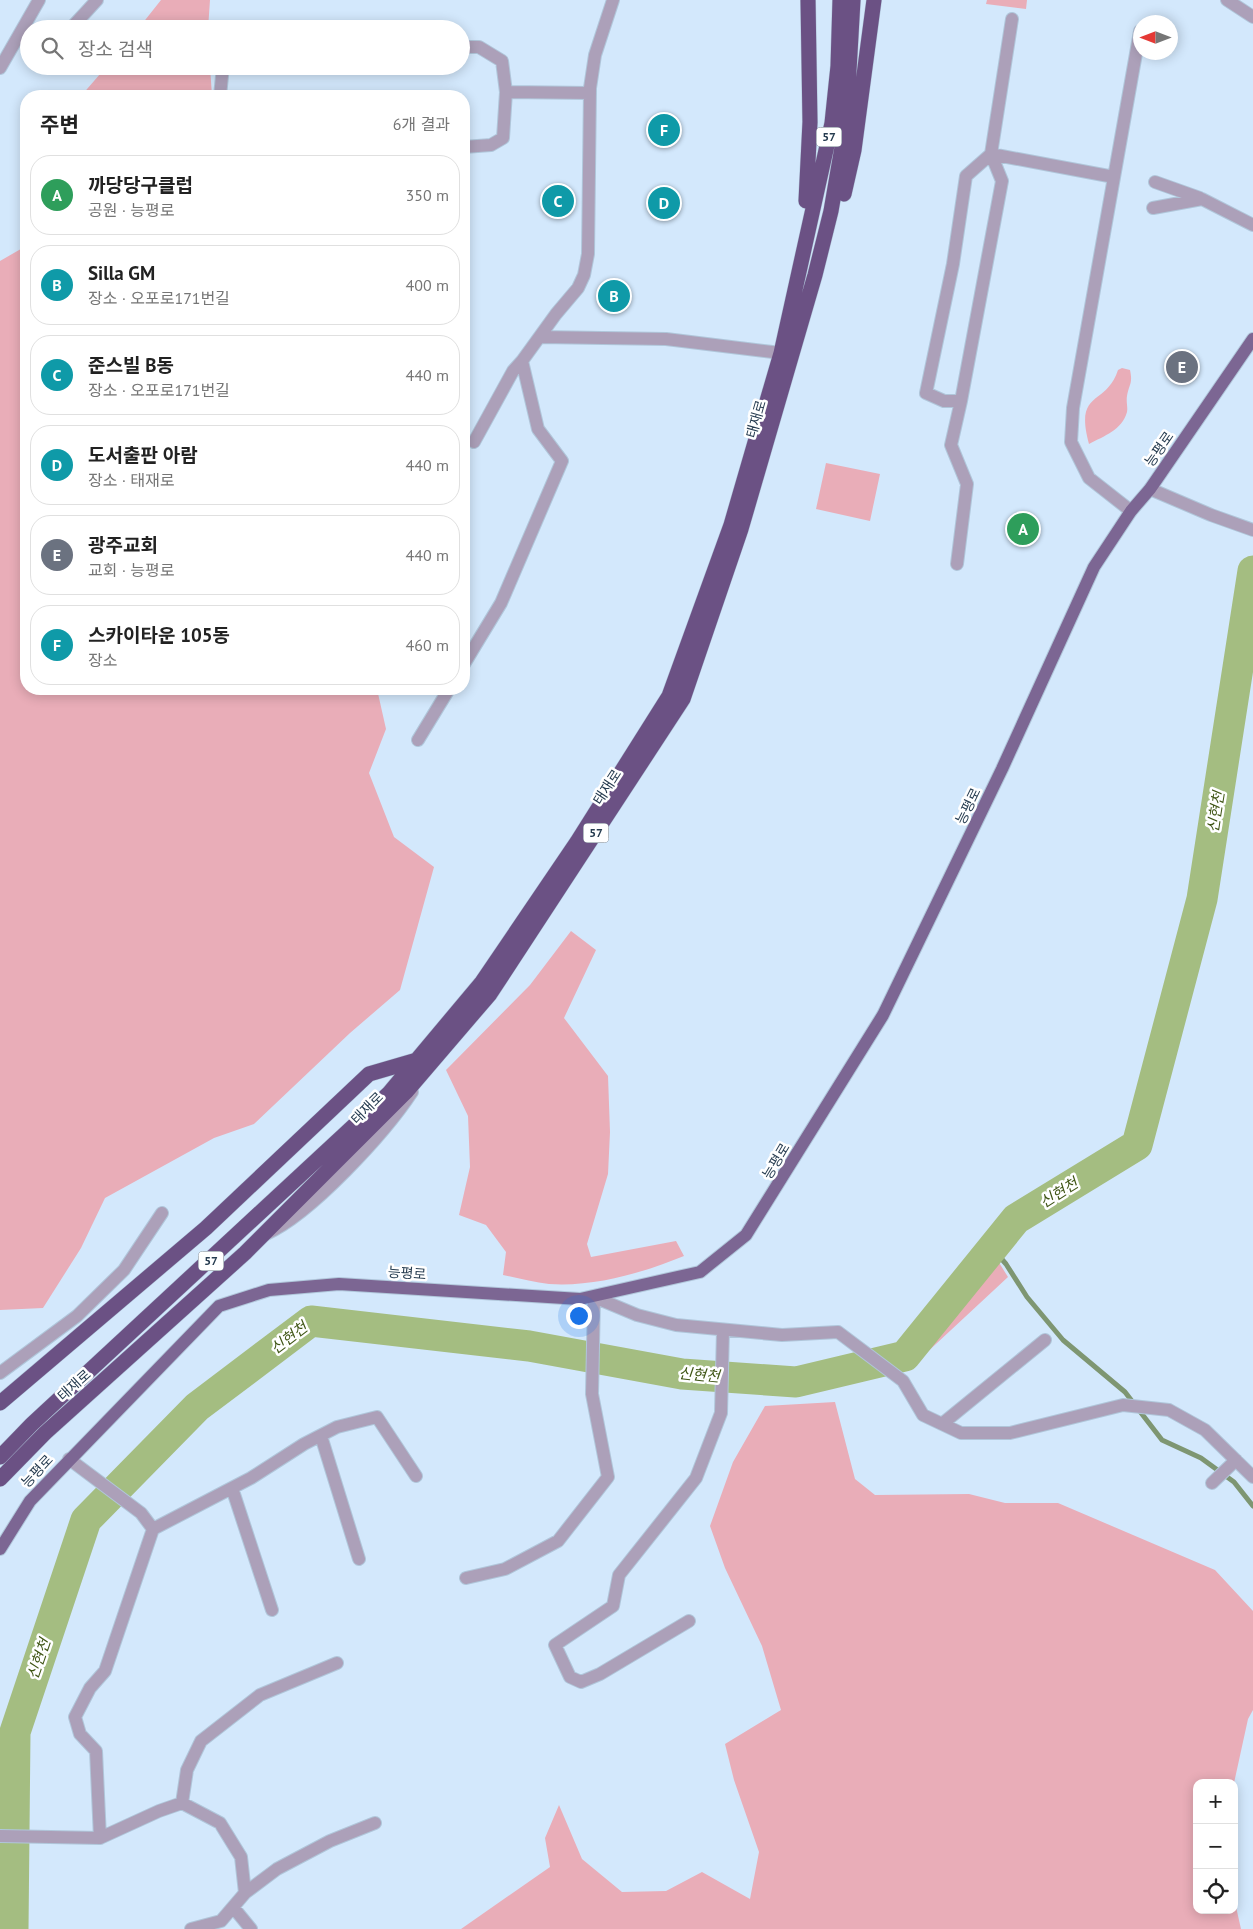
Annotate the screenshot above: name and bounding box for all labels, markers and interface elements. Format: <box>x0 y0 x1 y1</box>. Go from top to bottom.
north arrow <box>1133 15 1178 60</box>
search box <box>20 20 470 75</box>
icon: search <box>38 34 66 62</box>
text: 장소 검색 <box>78 37 153 61</box>
text: 주변 <box>40 111 79 138</box>
pin: F <box>648 111 680 149</box>
text: 6개 결과 <box>393 114 450 134</box>
road number: 57 <box>816 128 842 146</box>
text: 까당당구클럽 <box>88 173 193 197</box>
pin: C <box>542 182 574 220</box>
pin: D <box>648 184 680 222</box>
text: A <box>52 185 62 205</box>
text: 350 m <box>406 185 449 205</box>
text: 공원 · 능평로 <box>88 200 174 220</box>
text: Silla GM <box>88 261 155 285</box>
text: B <box>52 275 62 295</box>
text: 400 m <box>406 275 449 295</box>
pin: B <box>598 277 630 315</box>
text: 장소 · 오포로171번길 <box>88 288 230 308</box>
pin: E <box>1166 348 1198 386</box>
text: 준스빌 B동 <box>88 353 174 377</box>
text: C <box>53 365 61 385</box>
text: 440 m <box>406 365 449 385</box>
text: 장소 · 오포로171번길 <box>88 380 230 400</box>
street label: 태재로 <box>742 398 770 440</box>
street label: 능평로 <box>1141 428 1178 470</box>
text: 도서출판 아람 <box>88 443 198 467</box>
text: D <box>52 455 62 475</box>
text: 440 m <box>406 455 449 475</box>
text: 장소 · 태재로 <box>88 470 174 490</box>
pin: A <box>1007 510 1039 548</box>
text: 광주교회 <box>88 533 158 557</box>
text: E <box>53 545 61 565</box>
text: 440 m <box>406 545 449 565</box>
text: 교회 · 능평로 <box>88 560 174 580</box>
text: 스카이타운 105동 <box>88 623 230 647</box>
text: F <box>53 635 61 655</box>
text: 460 m <box>406 635 449 655</box>
text: 장소 <box>88 650 117 670</box>
street label: 태재로 <box>589 766 625 808</box>
street label: 능평로 <box>951 785 985 827</box>
water label: 신현천 <box>1203 788 1228 834</box>
road number: 57 <box>584 824 608 842</box>
street label: 태재로 <box>347 1088 387 1128</box>
street label: 능평로 <box>758 1140 794 1182</box>
water label: 신현천 <box>1036 1172 1083 1212</box>
road number: 57 <box>198 1252 224 1270</box>
street label: 능평로 <box>387 1263 427 1283</box>
your location <box>566 1303 592 1329</box>
water label: 신현천 <box>266 1316 313 1358</box>
water label: 신현천 <box>678 1363 723 1386</box>
street label: 태재로 <box>54 1365 94 1405</box>
street label: 능평로 <box>17 1451 57 1491</box>
water label: 신현천 <box>23 1634 55 1682</box>
map controls <box>1193 1779 1238 1914</box>
button: + <box>1193 1779 1238 1824</box>
button: − <box>1193 1824 1238 1869</box>
button: locate <box>1193 1869 1238 1914</box>

